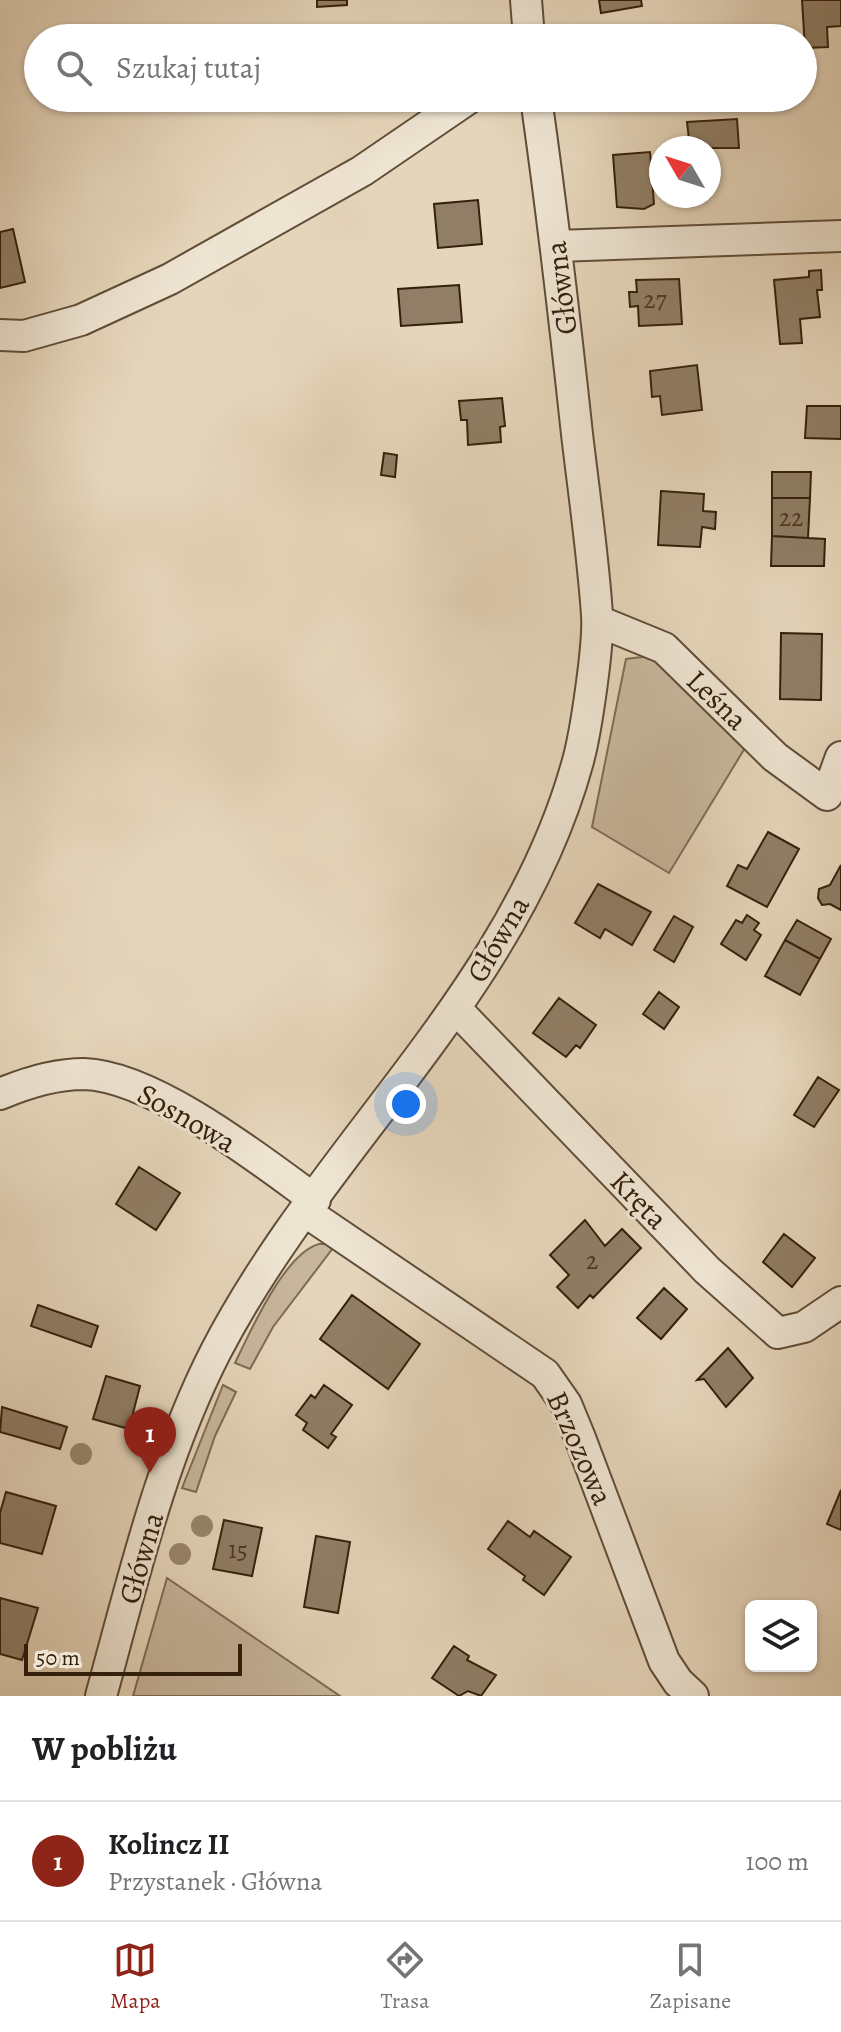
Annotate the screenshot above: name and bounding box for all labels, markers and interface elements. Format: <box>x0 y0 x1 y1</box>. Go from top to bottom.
search box <box>24 24 817 112</box>
icon: search <box>52 46 96 90</box>
text: Szukaj tutaj <box>116 48 261 88</box>
north arrow <box>649 136 721 208</box>
street label: Główna <box>535 239 587 337</box>
house number: 27 <box>643 282 667 317</box>
house number: 22 <box>779 500 803 535</box>
street label: Leśna <box>678 661 756 739</box>
street label: Główna <box>457 888 539 990</box>
street label: Sosnowa <box>130 1074 244 1162</box>
your location <box>386 1084 426 1124</box>
street label: Kręta <box>601 1162 677 1238</box>
house number: 2 <box>586 1243 598 1278</box>
street label: Brzozowa <box>537 1385 623 1511</box>
pin: 1 <box>124 1407 176 1473</box>
street label: Główna <box>109 1507 173 1609</box>
house number: 15 <box>228 1532 248 1567</box>
map controls <box>745 1600 817 1672</box>
button: layers <box>745 1600 817 1672</box>
scale bar <box>24 1640 242 1676</box>
text: 50 m <box>36 1643 80 1673</box>
text: W pobliżu <box>32 1725 177 1772</box>
text: Kolincz II <box>108 1824 229 1864</box>
text: 1 <box>53 1844 63 1879</box>
text: 100 m <box>746 1844 809 1879</box>
text: Przystanek · Główna <box>108 1864 322 1899</box>
tab: Mapa <box>110 1938 161 2016</box>
tab: Trasa <box>381 1938 429 2016</box>
tab: Zapisane <box>649 1938 731 2016</box>

